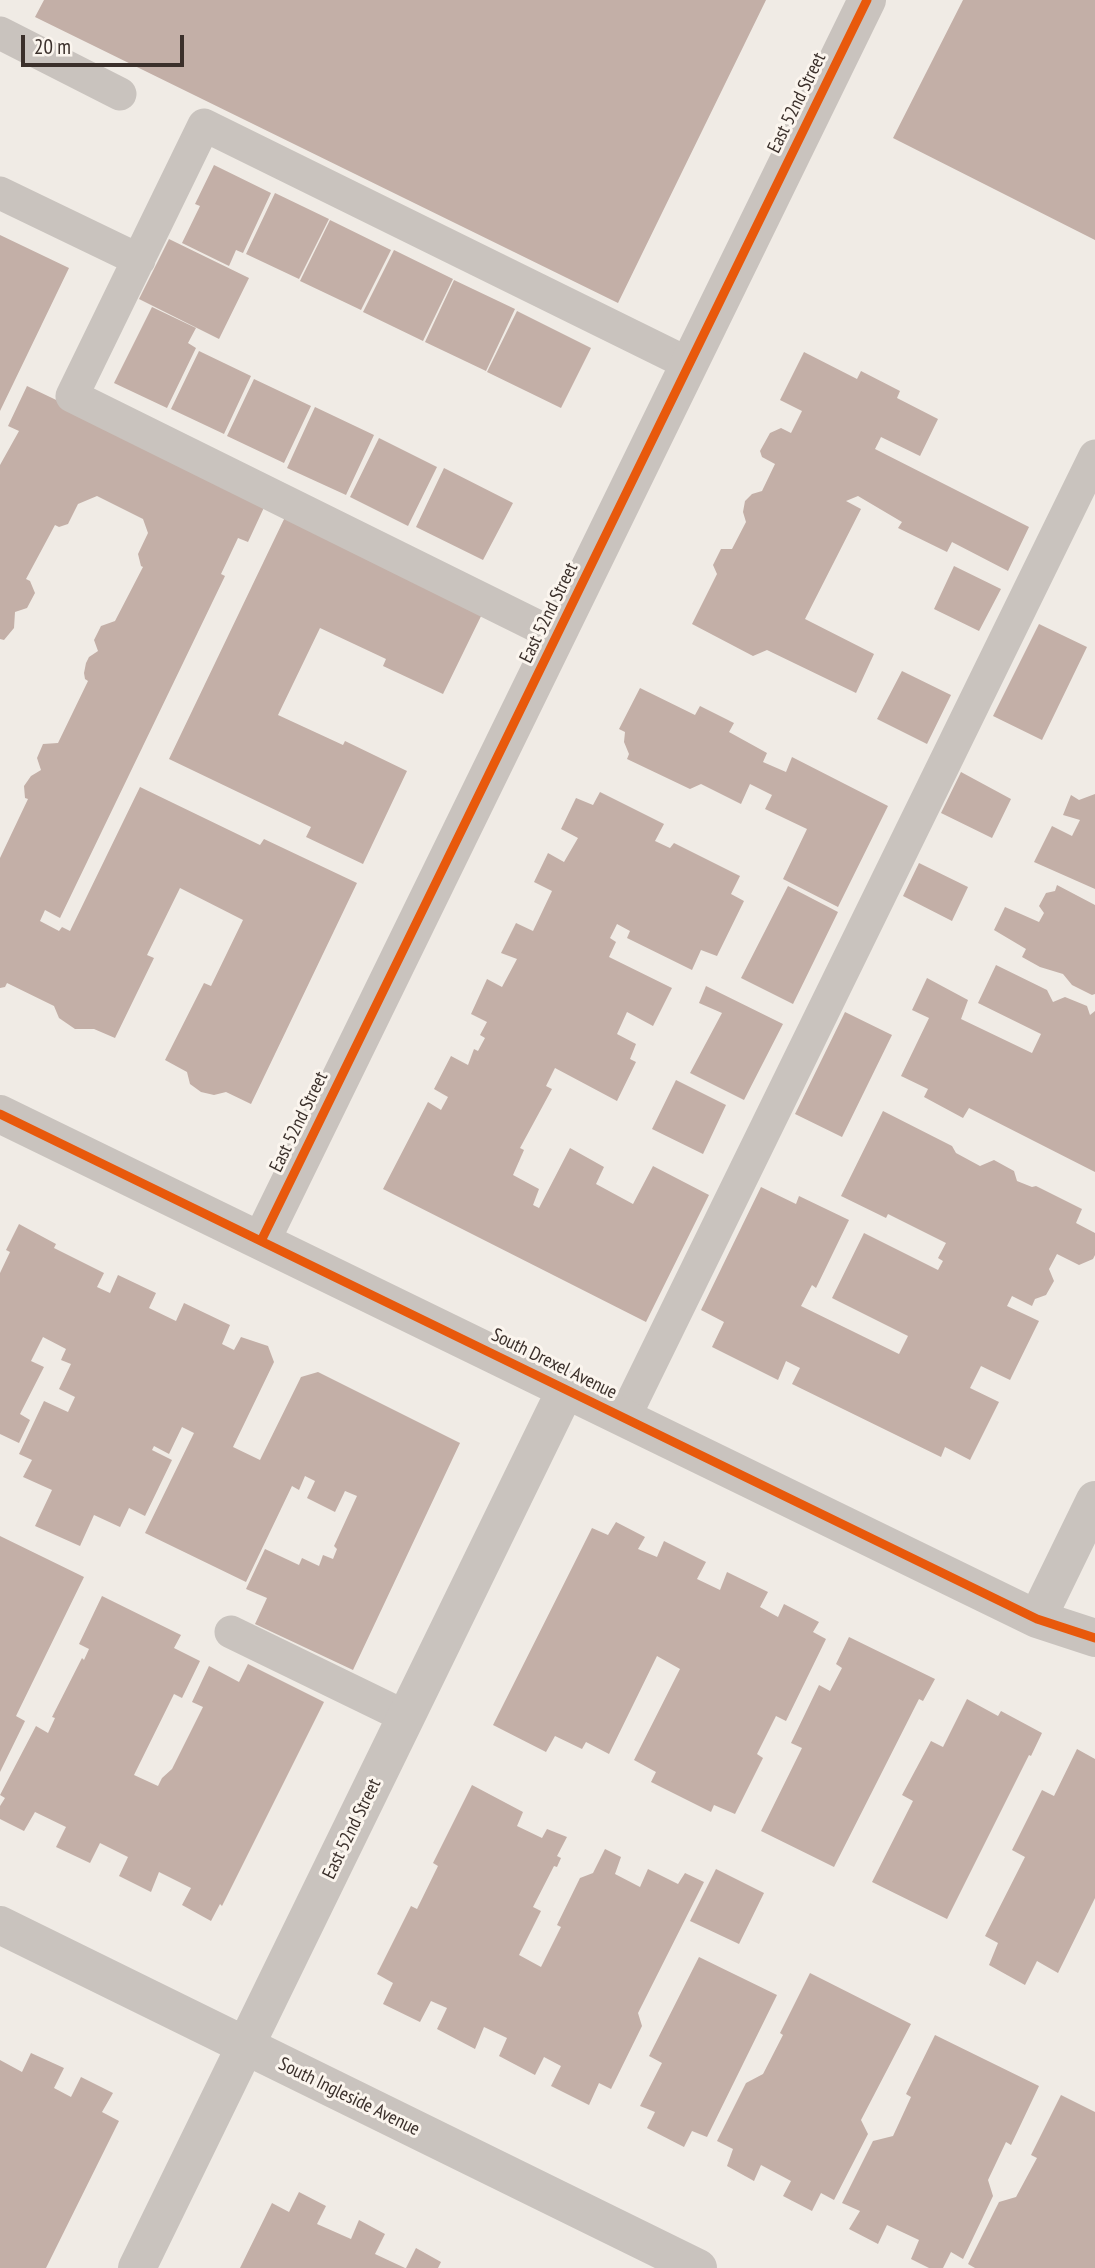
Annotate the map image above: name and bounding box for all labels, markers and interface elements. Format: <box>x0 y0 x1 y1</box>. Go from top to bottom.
scale bar <box>24 21 187 65</box>
text: 20 m <box>34 33 71 60</box>
street label: East 52nd Street <box>763 49 831 157</box>
street label: East 52nd Street <box>515 559 583 667</box>
street label: East 52nd Street <box>265 1068 333 1176</box>
street label: South Drexel Avenue <box>488 1324 620 1404</box>
street label: East 52nd Street <box>318 1775 386 1883</box>
street label: South Ingleside Avenue <box>275 2053 423 2141</box>

